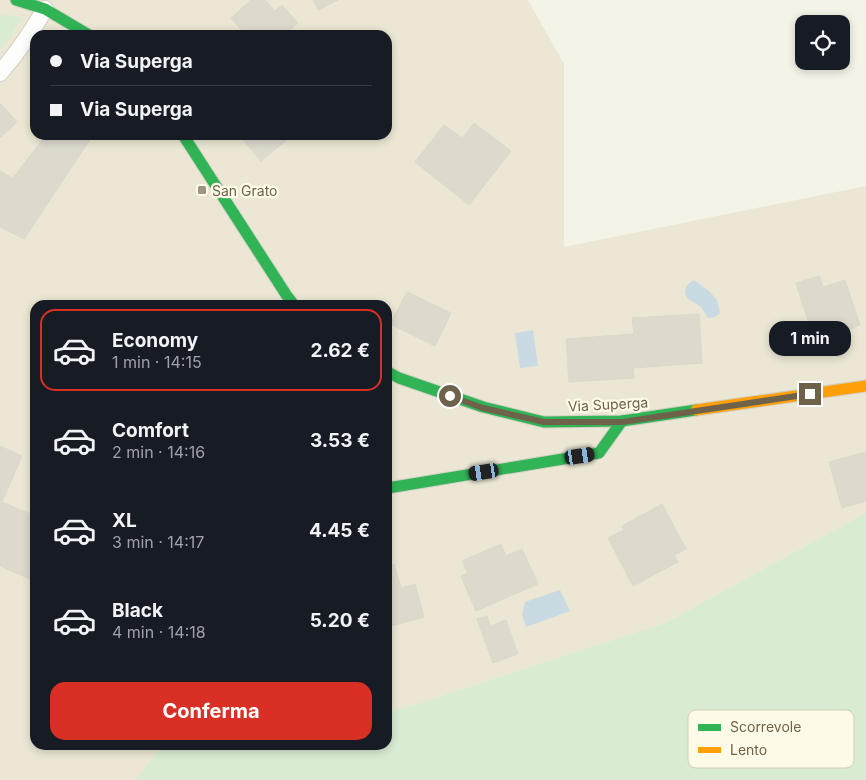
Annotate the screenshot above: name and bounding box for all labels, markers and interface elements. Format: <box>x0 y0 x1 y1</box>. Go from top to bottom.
map controls <box>795 15 850 70</box>
button: locate <box>795 15 850 70</box>
text: Via Superga <box>80 50 193 73</box>
text: Via Superga <box>80 98 193 121</box>
place label: San Grato <box>212 182 277 199</box>
marker: San Grato <box>196 184 208 196</box>
callout: 1 min <box>769 322 851 356</box>
icon: car <box>52 328 97 373</box>
text: 1 min <box>790 328 830 348</box>
text: Economy <box>112 329 198 352</box>
text: 2.62 € <box>310 339 370 362</box>
text: 1 min · 14:15 <box>112 352 202 372</box>
route end <box>799 383 821 405</box>
route start <box>439 385 461 407</box>
street label: Via Superga <box>567 393 649 415</box>
icon: car <box>52 418 97 463</box>
text: Comfort <box>112 419 189 442</box>
text: 3.53 € <box>310 429 370 452</box>
text: 2 min · 14:16 <box>112 442 205 462</box>
car <box>564 446 595 466</box>
car <box>468 462 499 482</box>
icon: car <box>52 508 97 553</box>
text: XL <box>112 509 137 532</box>
text: 4.45 € <box>309 519 370 542</box>
text: 3 min · 14:17 <box>112 532 204 552</box>
icon: car <box>52 598 97 643</box>
text: Black <box>112 599 163 622</box>
text: 5.20 € <box>310 609 370 632</box>
text: 4 min · 14:18 <box>112 622 206 642</box>
button: Conferma <box>50 682 372 740</box>
legend <box>688 710 854 768</box>
text: Scorrevole <box>730 718 801 735</box>
text: Lento <box>730 741 767 758</box>

